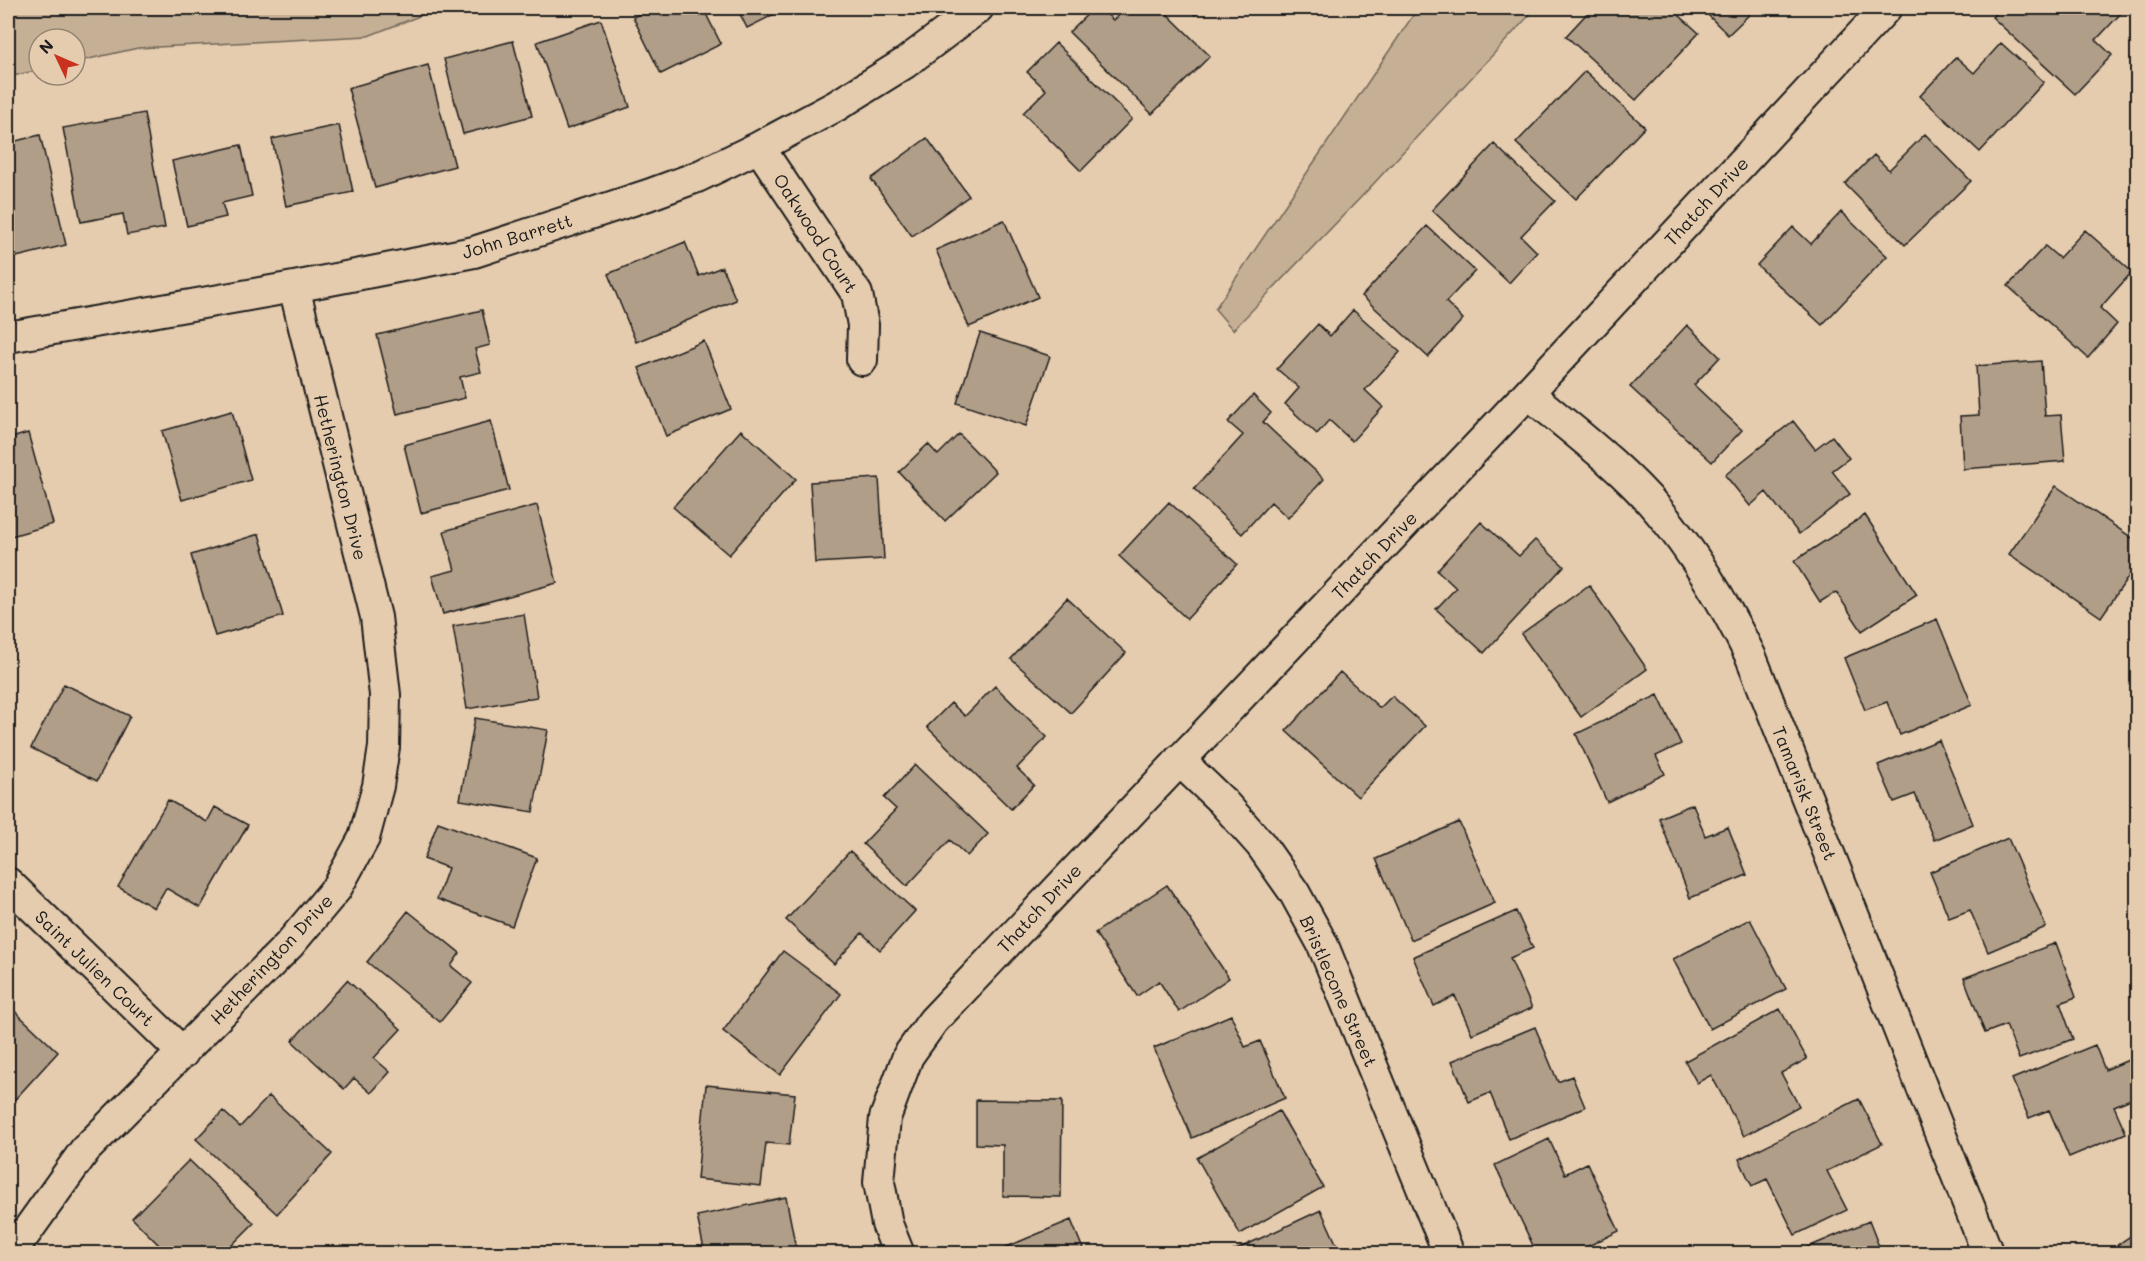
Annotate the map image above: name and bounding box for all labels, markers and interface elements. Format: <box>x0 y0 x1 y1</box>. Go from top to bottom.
north arrow <box>27 27 87 87</box>
text: N <box>34 35 58 58</box>
street label: Thatch Drive <box>1659 151 1753 251</box>
street label: Oakwood Court <box>768 169 864 297</box>
street label: John Barrett <box>459 208 575 264</box>
street label: Hetherington Drive <box>309 392 373 562</box>
street label: Thatch Drive <box>1326 506 1422 604</box>
street label: Tamarisk Street <box>1767 722 1843 864</box>
street label: Thatch Drive <box>992 858 1086 958</box>
street label: Hetherington Drive <box>204 889 338 1029</box>
street label: Saint Julien Court <box>30 905 160 1031</box>
street label: Bristlecone Street <box>1295 911 1383 1071</box>

